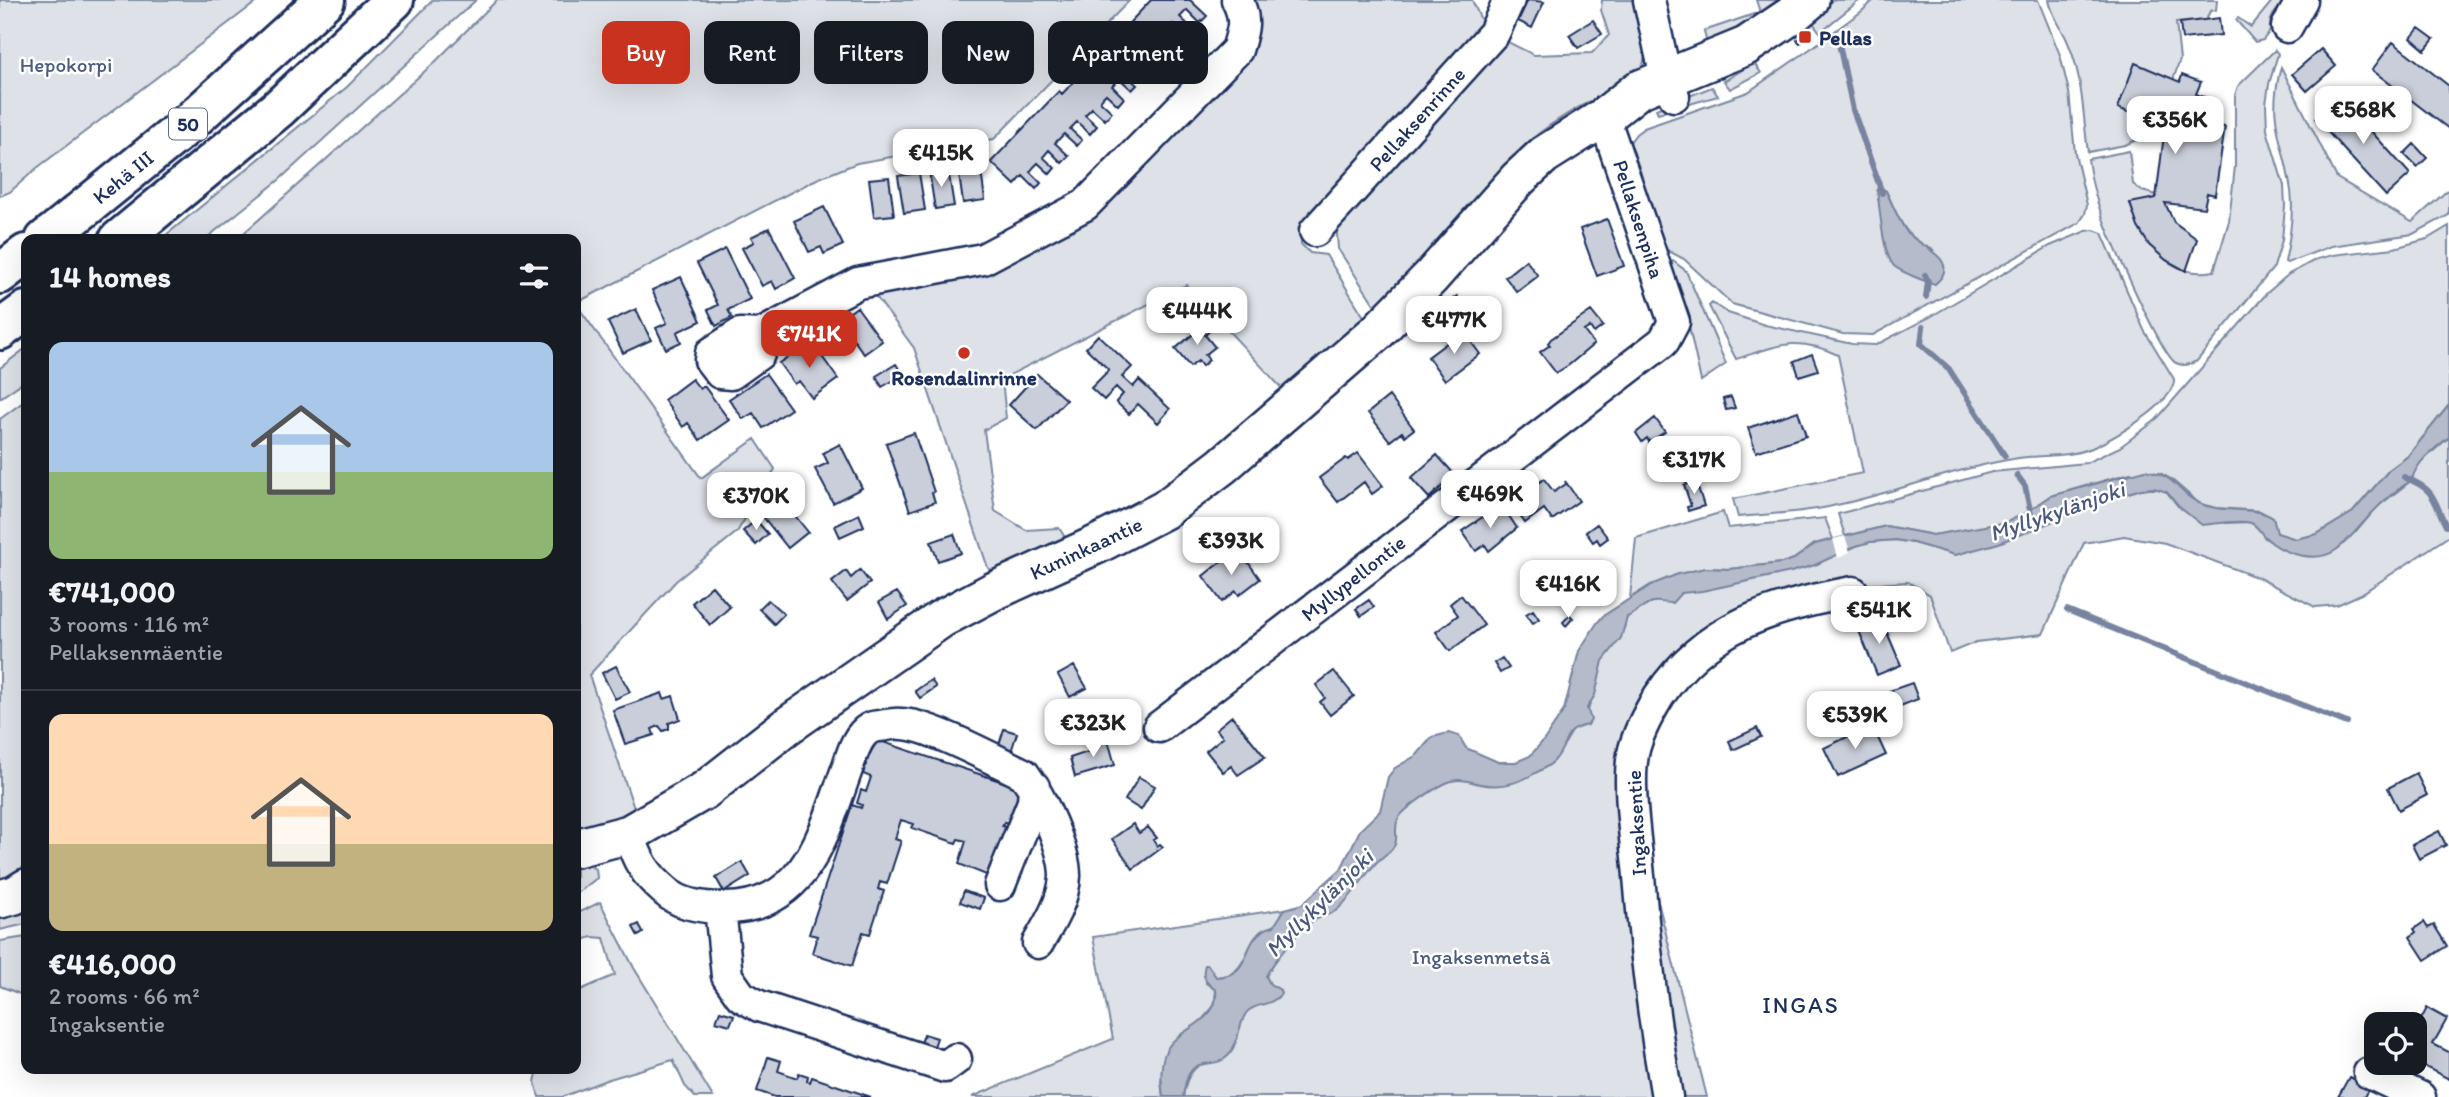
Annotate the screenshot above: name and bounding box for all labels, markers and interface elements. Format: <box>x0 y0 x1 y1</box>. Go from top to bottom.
chip: Buy <box>602 21 690 84</box>
chip: Rent <box>704 21 800 84</box>
chip: Filters <box>814 21 928 84</box>
chip: New <box>942 21 1034 84</box>
chip: Apartment <box>1048 21 1208 84</box>
place label: Pellas <box>1819 25 1872 50</box>
marker: Pellas <box>1797 29 1813 45</box>
park label: Hepokorpi <box>20 52 112 77</box>
street label: Pellaksenrinne <box>1364 62 1470 176</box>
pin: €568K <box>2314 86 2412 146</box>
text: €568K <box>2331 95 2395 123</box>
pin: €356K <box>2126 96 2224 156</box>
text: €356K <box>2143 105 2207 133</box>
road number: 50 <box>169 108 207 140</box>
pin: €415K <box>892 130 990 189</box>
text: €415K <box>909 138 973 166</box>
street label: Kehä III <box>87 145 159 209</box>
street label: Pellaksenpiha <box>1608 157 1670 281</box>
icon: filters <box>515 257 553 295</box>
text: 14 homes <box>49 258 171 295</box>
pin: €444K <box>1148 288 1246 347</box>
text: €444K <box>1162 296 1232 324</box>
pin: €477K <box>1405 296 1503 356</box>
text: €477K <box>1422 305 1486 333</box>
pin: €741K <box>760 310 858 370</box>
text: €741K <box>777 319 841 347</box>
marker: Rosendalinrinne <box>956 345 972 361</box>
place label: Rosendalinrinne <box>891 365 1037 390</box>
icon: home <box>238 387 364 513</box>
pin: €317K <box>1645 436 1743 496</box>
text: €317K <box>1663 445 1725 473</box>
pin: €469K <box>1441 470 1539 530</box>
pin: €370K <box>707 472 805 532</box>
water label: Myllykylänjoki <box>1986 474 2130 547</box>
text: €469K <box>1457 479 1523 507</box>
text: €370K <box>723 481 789 509</box>
street label: Kuninkaantie <box>1026 511 1146 585</box>
pin: €393K <box>1182 518 1280 577</box>
text: €393K <box>1199 526 1263 554</box>
street label: Myllypellontie <box>1296 530 1410 626</box>
pin: €416K <box>1519 560 1617 620</box>
text: €416K <box>1536 569 1600 597</box>
text: €741,000 <box>49 573 176 610</box>
pin: €541K <box>1830 586 1928 646</box>
text: €541K <box>1847 595 1911 623</box>
text: 3 rooms · 116 m² <box>49 610 209 638</box>
text: Pellaksenmäentie <box>49 638 223 666</box>
pin: €539K <box>1806 692 1904 751</box>
pin: €323K <box>1044 700 1142 759</box>
text: €539K <box>1823 700 1887 728</box>
text: €323K <box>1061 708 1126 736</box>
icon: home <box>238 759 364 885</box>
street label: Ingaksentie <box>1621 769 1651 877</box>
water label: Myllykylänjoki <box>1259 842 1380 963</box>
park label: Ingaksenmetsä <box>1412 944 1550 969</box>
text: €416,000 <box>49 945 177 982</box>
text: 2 rooms · 66 m² <box>49 982 200 1010</box>
district label: INGAS <box>1762 991 1840 1019</box>
text: Ingaksentie <box>49 1010 165 1038</box>
map controls <box>2364 1012 2427 1075</box>
button: locate <box>2364 1012 2427 1075</box>

